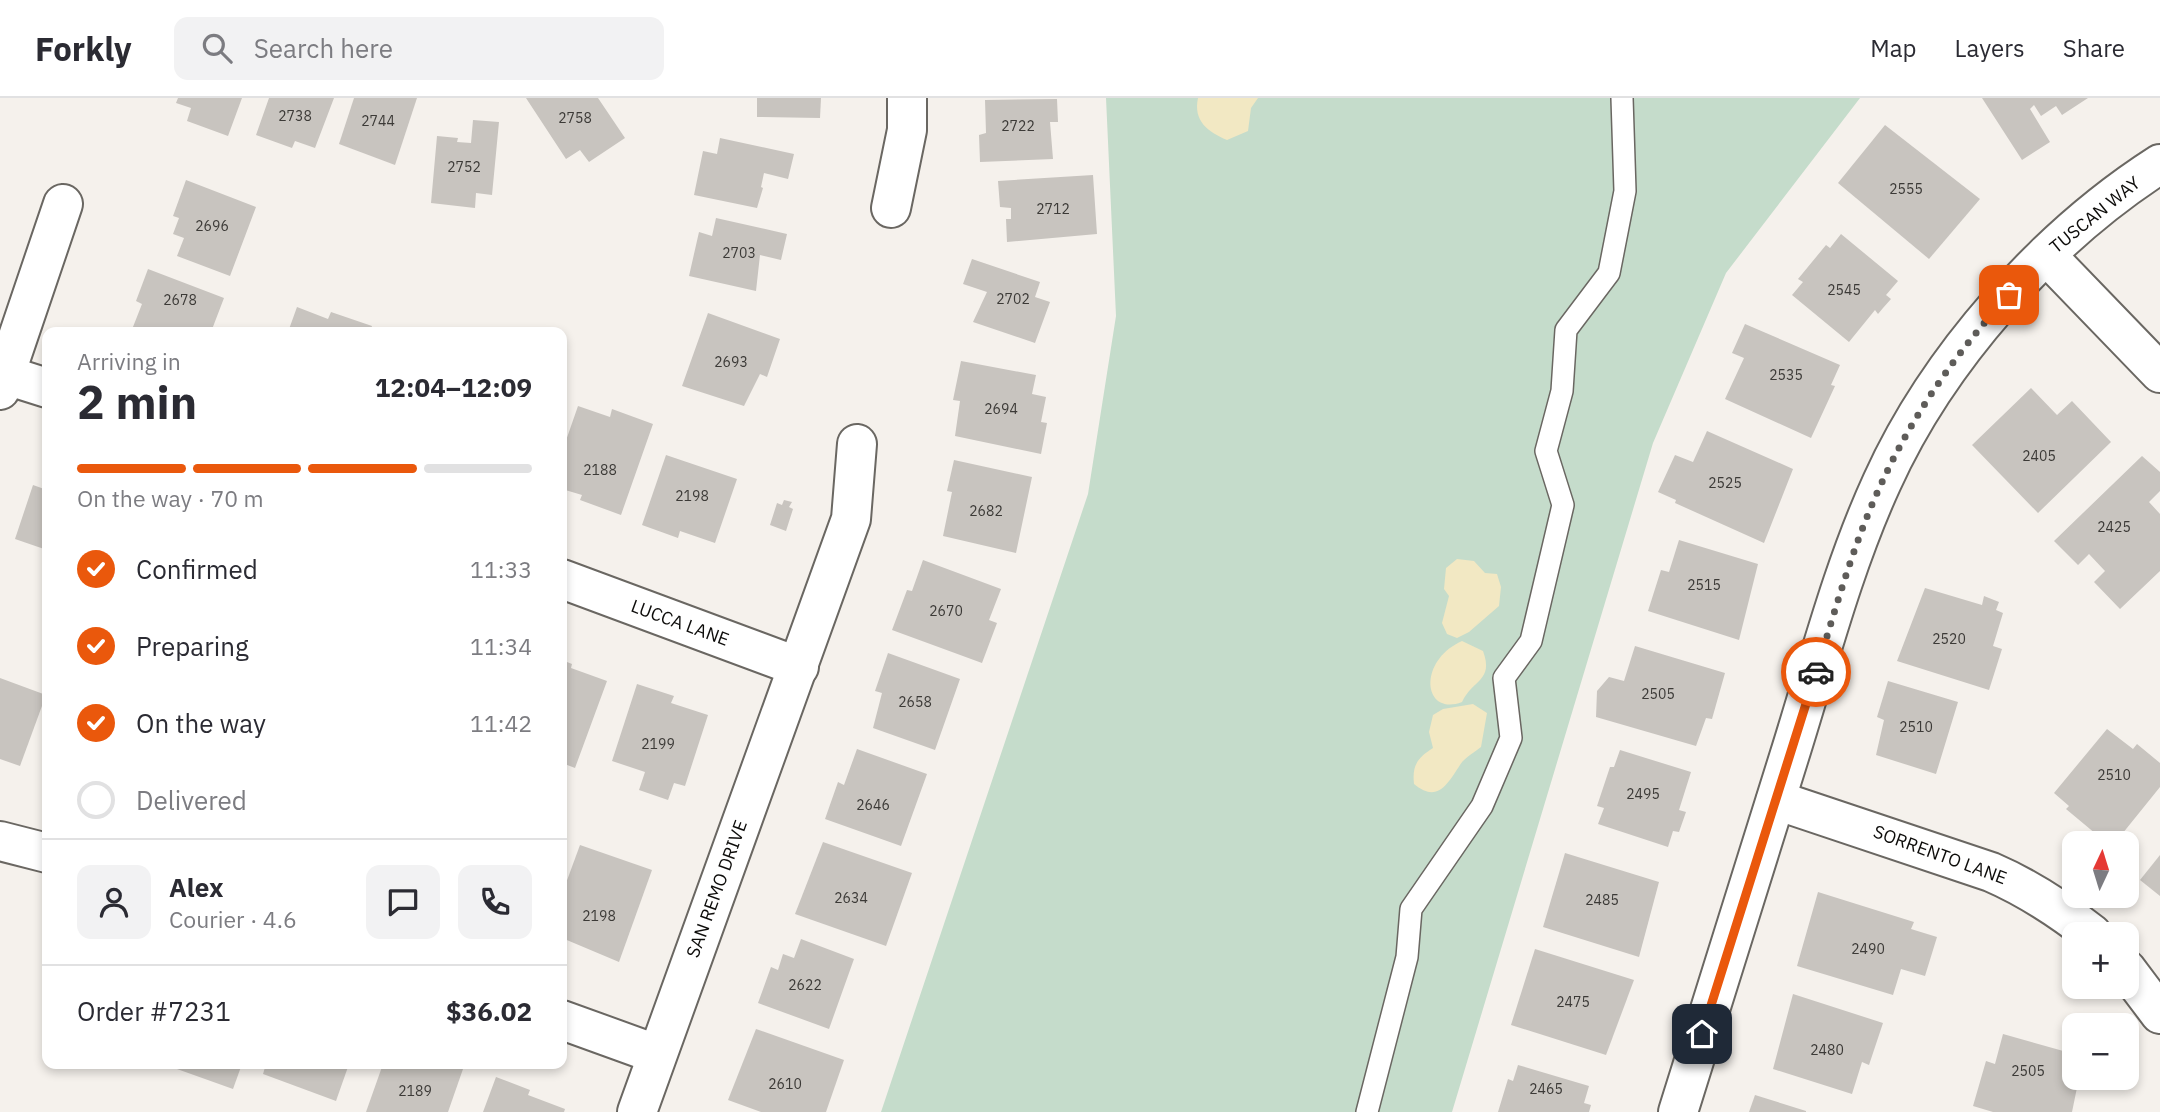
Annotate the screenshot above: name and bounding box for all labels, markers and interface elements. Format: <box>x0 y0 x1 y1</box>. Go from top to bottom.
search box <box>174 17 664 80</box>
text: Forkly <box>35 27 132 70</box>
icon: search <box>198 29 236 67</box>
text: Search here <box>254 31 393 65</box>
text: Map <box>1870 32 1917 64</box>
text: Layers <box>1955 32 2025 64</box>
text: Share <box>2063 32 2125 64</box>
house number: 2738 <box>278 107 312 125</box>
house number: 2758 <box>558 109 592 127</box>
house number: 2744 <box>361 112 395 130</box>
house number: 2722 <box>1001 117 1035 135</box>
house number: 2752 <box>447 158 481 176</box>
street label: TUSCAN WAY <box>2045 171 2145 258</box>
house number: 2555 <box>1889 180 1923 198</box>
house number: 2712 <box>1036 200 1070 218</box>
house number: 2696 <box>195 217 229 235</box>
house number: 2703 <box>722 244 756 262</box>
pin <box>1979 265 2039 325</box>
icon: bag <box>1990 276 2028 314</box>
house number: 2545 <box>1827 281 1861 299</box>
house number: 2702 <box>996 290 1030 308</box>
house number: 2678 <box>163 291 197 309</box>
text: Arriving in <box>77 346 181 376</box>
house number: 2693 <box>714 353 748 371</box>
house number: 2535 <box>1769 366 1803 384</box>
text: 12:04–12:09 <box>375 370 532 404</box>
text: 2 min <box>77 372 197 432</box>
house number: 2694 <box>984 400 1018 418</box>
house number: 2405 <box>2022 447 2056 465</box>
house number: 2188 <box>583 461 617 479</box>
house number: 2525 <box>1708 474 1742 492</box>
text: On the way · 70 m <box>77 483 264 513</box>
house number: 2198 <box>675 487 709 505</box>
house number: 2682 <box>969 502 1003 520</box>
house number: 2425 <box>2097 518 2131 536</box>
icon: check <box>77 550 115 588</box>
text: Confirmed <box>136 552 258 586</box>
text: 11:33 <box>470 554 532 584</box>
house number: 2515 <box>1687 576 1721 594</box>
street label: LUCCA LANE <box>628 594 732 651</box>
house number: 2670 <box>929 602 963 620</box>
icon: check <box>77 627 115 665</box>
text: Preparing <box>136 629 249 663</box>
house number: 2520 <box>1932 630 1966 648</box>
text: 11:34 <box>470 631 532 661</box>
courier <box>1781 637 1851 707</box>
icon: car <box>1797 653 1835 691</box>
house number: 2505 <box>1641 685 1675 703</box>
house number: 2658 <box>898 693 932 711</box>
icon: check <box>77 704 115 742</box>
text: On the way <box>136 706 266 740</box>
text: 11:42 <box>470 708 532 738</box>
house number: 2510 <box>1899 718 1933 736</box>
house number: 2199 <box>641 735 675 753</box>
house number: 2510 <box>2097 766 2131 784</box>
text: Delivered <box>136 783 247 817</box>
house number: 2495 <box>1626 785 1660 803</box>
house number: 2646 <box>856 796 890 814</box>
street label: SAN REMO DRIVE <box>681 817 752 961</box>
street label: SORRENTO LANE <box>1870 820 2010 889</box>
north arrow <box>2062 831 2138 908</box>
map controls <box>2062 831 2139 1090</box>
button: person <box>77 865 151 939</box>
button: chat <box>366 865 440 939</box>
button: phone <box>458 865 532 939</box>
text: Alex <box>169 870 223 904</box>
house number: 2634 <box>834 889 868 907</box>
house number: 2485 <box>1585 891 1619 909</box>
text: Courier · 4.6 <box>169 904 297 934</box>
house number: 2198 <box>582 907 616 925</box>
button: + <box>2062 922 2139 999</box>
house number: 2490 <box>1851 940 1885 958</box>
house number: 2622 <box>788 976 822 994</box>
house number: 2475 <box>1556 993 1590 1011</box>
text: Order #7231 <box>77 994 231 1028</box>
text: $36.02 <box>446 994 532 1028</box>
pin <box>1672 1004 1732 1064</box>
button: − <box>2062 1013 2139 1090</box>
icon: home <box>1683 1015 1721 1053</box>
house number: 2480 <box>1810 1041 1844 1059</box>
house number: 2505 <box>2011 1062 2045 1080</box>
house number: 2610 <box>768 1075 802 1093</box>
house number: 2465 <box>1529 1080 1563 1098</box>
house number: 2189 <box>398 1082 432 1100</box>

